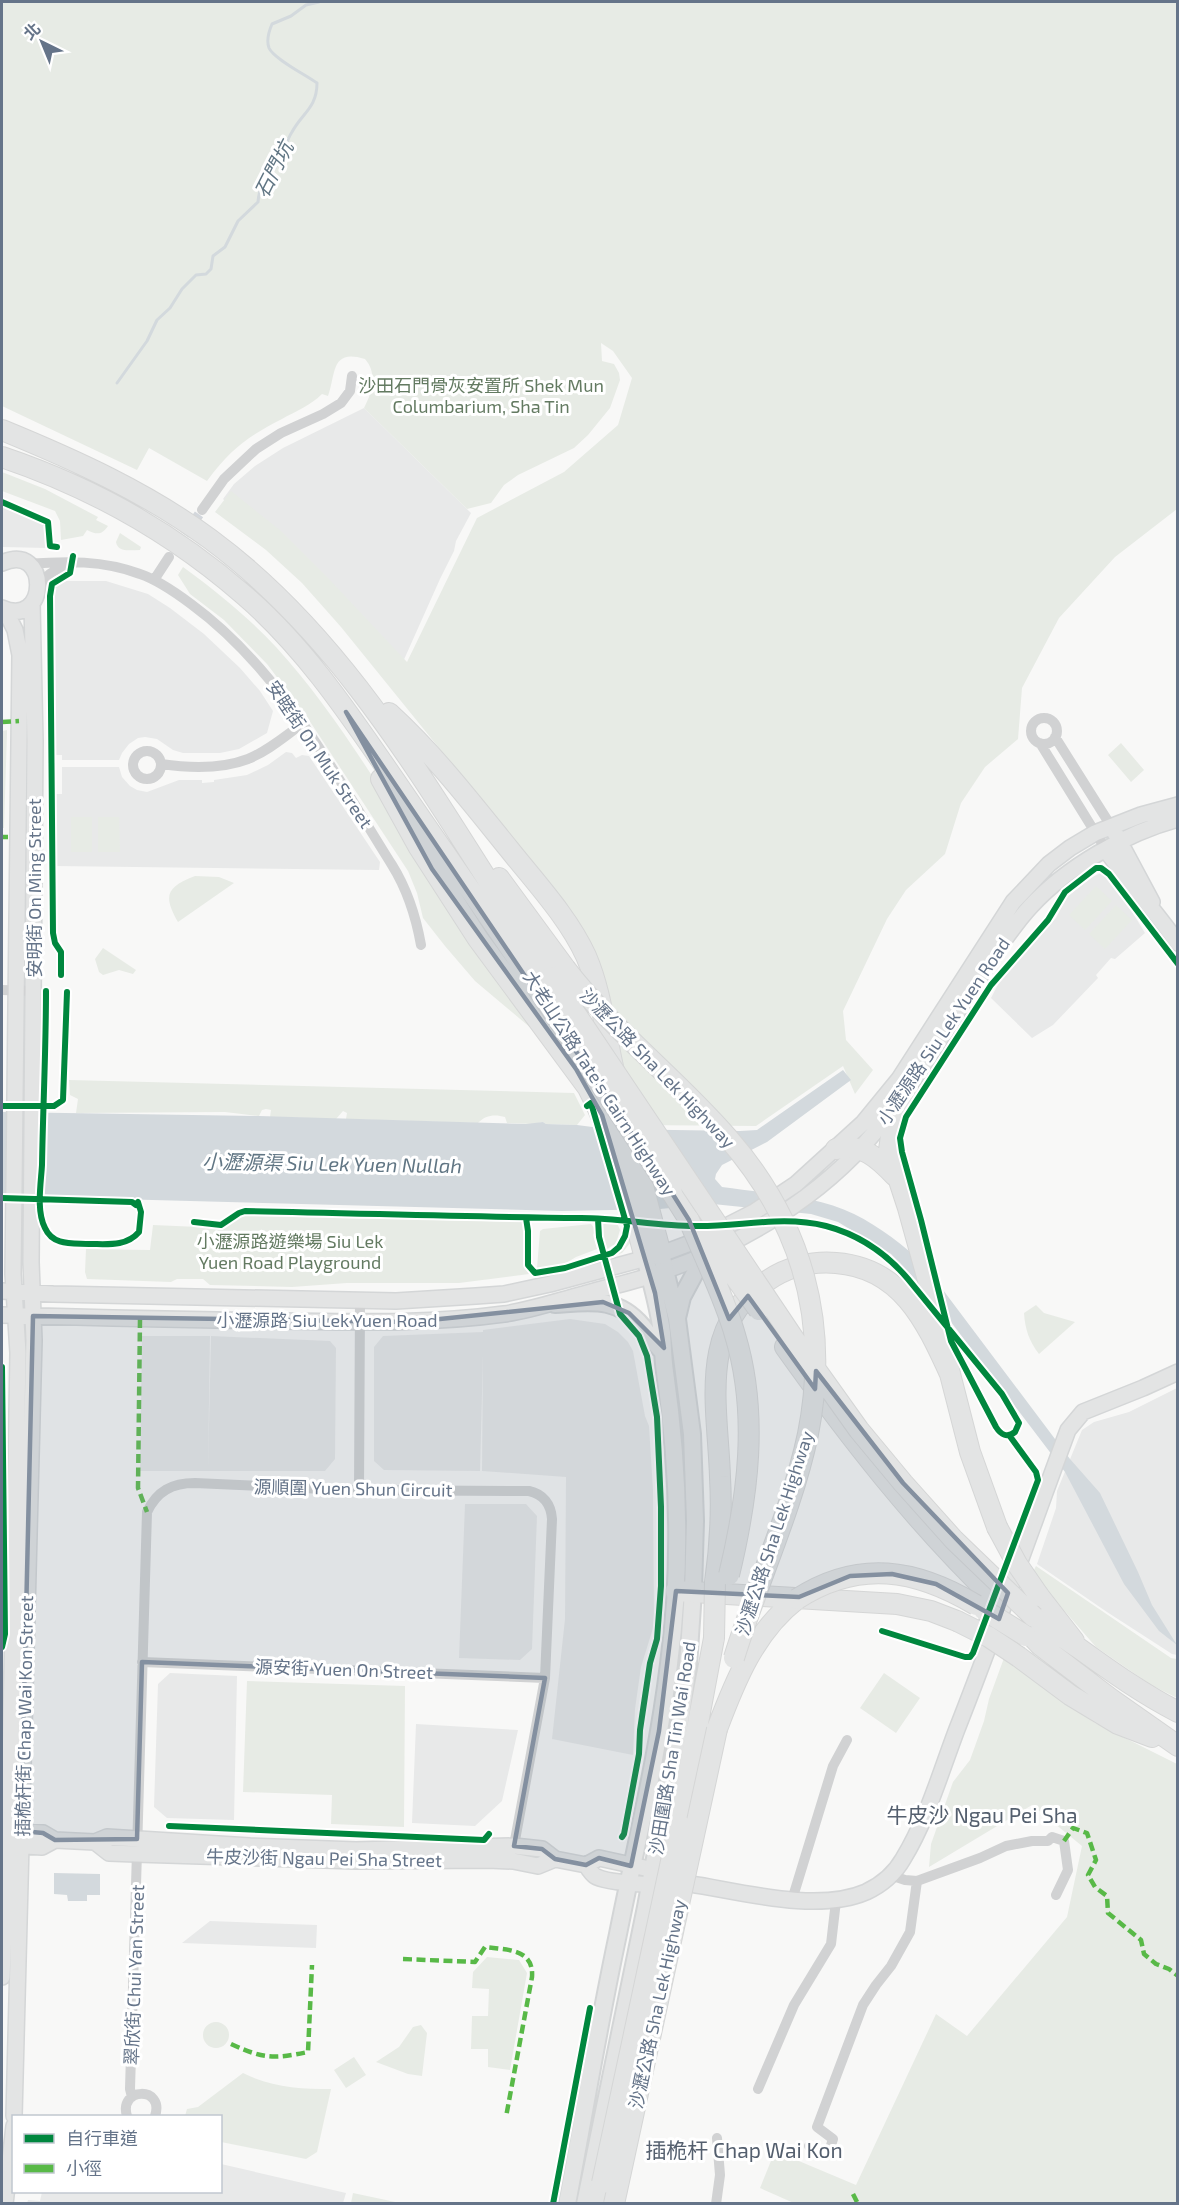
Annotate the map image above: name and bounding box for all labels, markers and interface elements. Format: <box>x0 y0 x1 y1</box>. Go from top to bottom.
north arrow <box>12 12 72 72</box>
text: 北 <box>19 18 44 43</box>
water label: 石門坑 <box>249 134 299 201</box>
park label: 沙田石門骨灰安置所 Shek Mun Columbarium, Sha Tin <box>358 374 604 417</box>
street label: 安睦街 On Muk Street <box>262 676 378 832</box>
street label: 安明街 On Ming Street <box>23 798 45 978</box>
street label: 小瀝源路 Siu Lek Yuen Road <box>872 933 1014 1129</box>
street label: 大老山公路 Tate's Cairn Highway <box>519 967 681 1200</box>
street label: 沙瀝公路 Sha Lek Highway <box>576 984 740 1153</box>
water label: 小瀝源渠 Siu Lek Yuen Nullah <box>202 1149 462 1177</box>
park label: 小瀝源路遊樂場 Siu Lek Yuen Road Playground <box>197 1230 383 1273</box>
street label: 小瀝源路 Siu Lek Yuen Road <box>216 1309 438 1331</box>
street label: 沙瀝公路 Sha Lek Highway <box>731 1428 818 1638</box>
street label: 源順圍 Yuen Shun Circuit <box>253 1475 453 1501</box>
street label: 插桅杆街 Chap Wai Kon Street <box>11 1595 37 1837</box>
street label: 沙田圍路 Sha Tin Wai Road <box>644 1640 700 1856</box>
street label: 源安街 Yuen On Street <box>255 1655 434 1683</box>
district label: 牛皮沙 Ngau Pei Sha <box>886 1802 1078 1827</box>
street label: 牛皮沙街 Ngau Pei Sha Street <box>206 1845 442 1871</box>
street label: 翠欣街 Chui Yan Street <box>120 1884 148 2066</box>
street label: 沙瀝公路 Sha Lek Highway <box>624 1897 690 2111</box>
legend <box>12 2115 222 2193</box>
text: 自行車道 <box>66 2127 138 2149</box>
district label: 插桅杆 Chap Wai Kon <box>645 2137 843 2162</box>
text: 小徑 <box>66 2157 102 2179</box>

